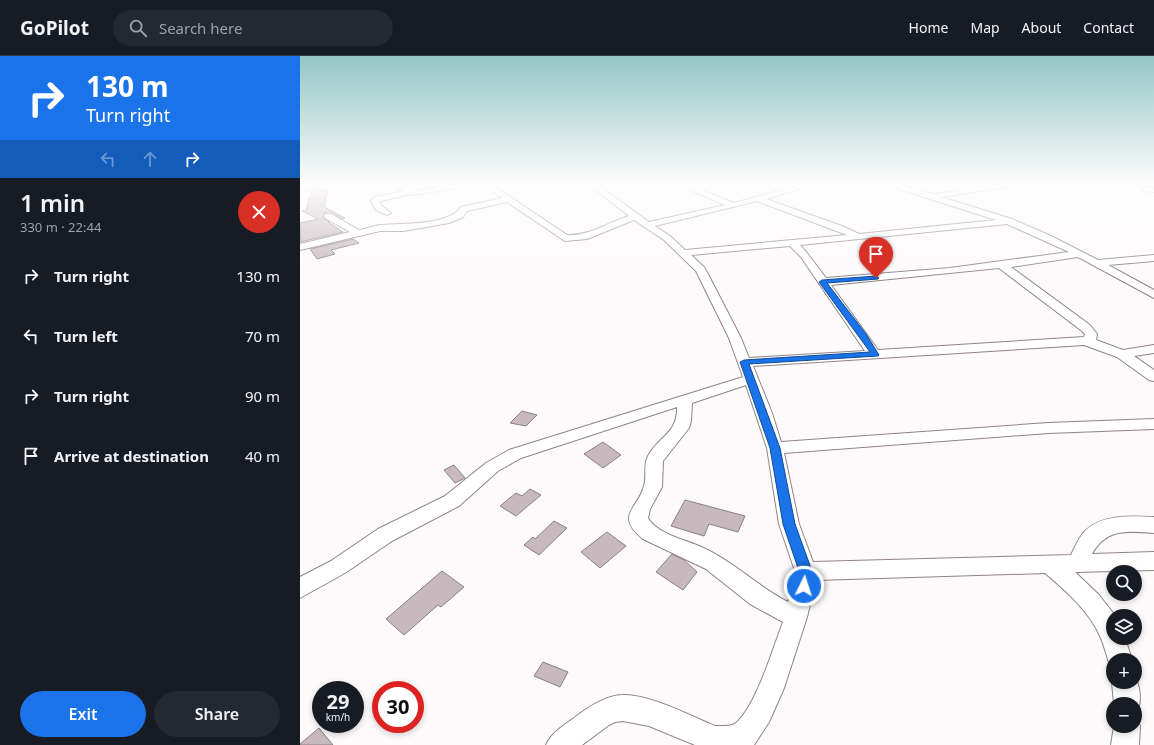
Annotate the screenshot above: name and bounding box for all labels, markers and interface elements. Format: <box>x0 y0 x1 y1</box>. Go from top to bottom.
search box <box>113 10 393 46</box>
text: GoPilot <box>20 15 89 41</box>
icon: search <box>127 17 149 39</box>
text: Search here <box>159 18 242 38</box>
text: Home <box>909 18 948 37</box>
text: Map <box>970 18 1000 37</box>
text: About <box>1022 18 1061 37</box>
text: Contact <box>1083 18 1134 37</box>
text: 130 m <box>86 67 169 105</box>
icon: right <box>20 72 72 124</box>
text: Turn right <box>86 103 170 127</box>
icon: left <box>97 148 119 170</box>
icon: ahead <box>139 148 161 170</box>
icon: right <box>181 148 203 170</box>
text: 1 min <box>20 186 85 219</box>
button: close <box>238 191 280 233</box>
text: 330 m · 22:44 <box>20 218 101 236</box>
pin <box>859 237 893 278</box>
icon: arrive <box>865 243 887 265</box>
icon: right <box>20 265 42 287</box>
text: Turn right <box>54 266 129 286</box>
text: 130 m <box>236 266 280 286</box>
icon: left <box>20 325 42 347</box>
text: Turn left <box>54 326 118 346</box>
text: 70 m <box>245 326 280 346</box>
icon: right <box>20 385 42 407</box>
text: Turn right <box>54 386 129 406</box>
text: 90 m <box>245 386 280 406</box>
icon: arrive <box>20 445 42 467</box>
text: Arrive at destination <box>54 446 209 466</box>
text: 40 m <box>245 446 280 466</box>
position arrow <box>783 565 825 607</box>
map controls <box>1106 565 1142 733</box>
button: search <box>1106 565 1142 601</box>
button: layers <box>1106 609 1142 645</box>
button: + <box>1106 653 1142 689</box>
speed limit sign: 30 <box>372 681 424 733</box>
text: 29 <box>327 688 349 715</box>
button: Exit <box>20 691 146 737</box>
button: Share <box>154 691 280 737</box>
button: − <box>1106 697 1142 733</box>
text: km/h <box>326 710 350 724</box>

